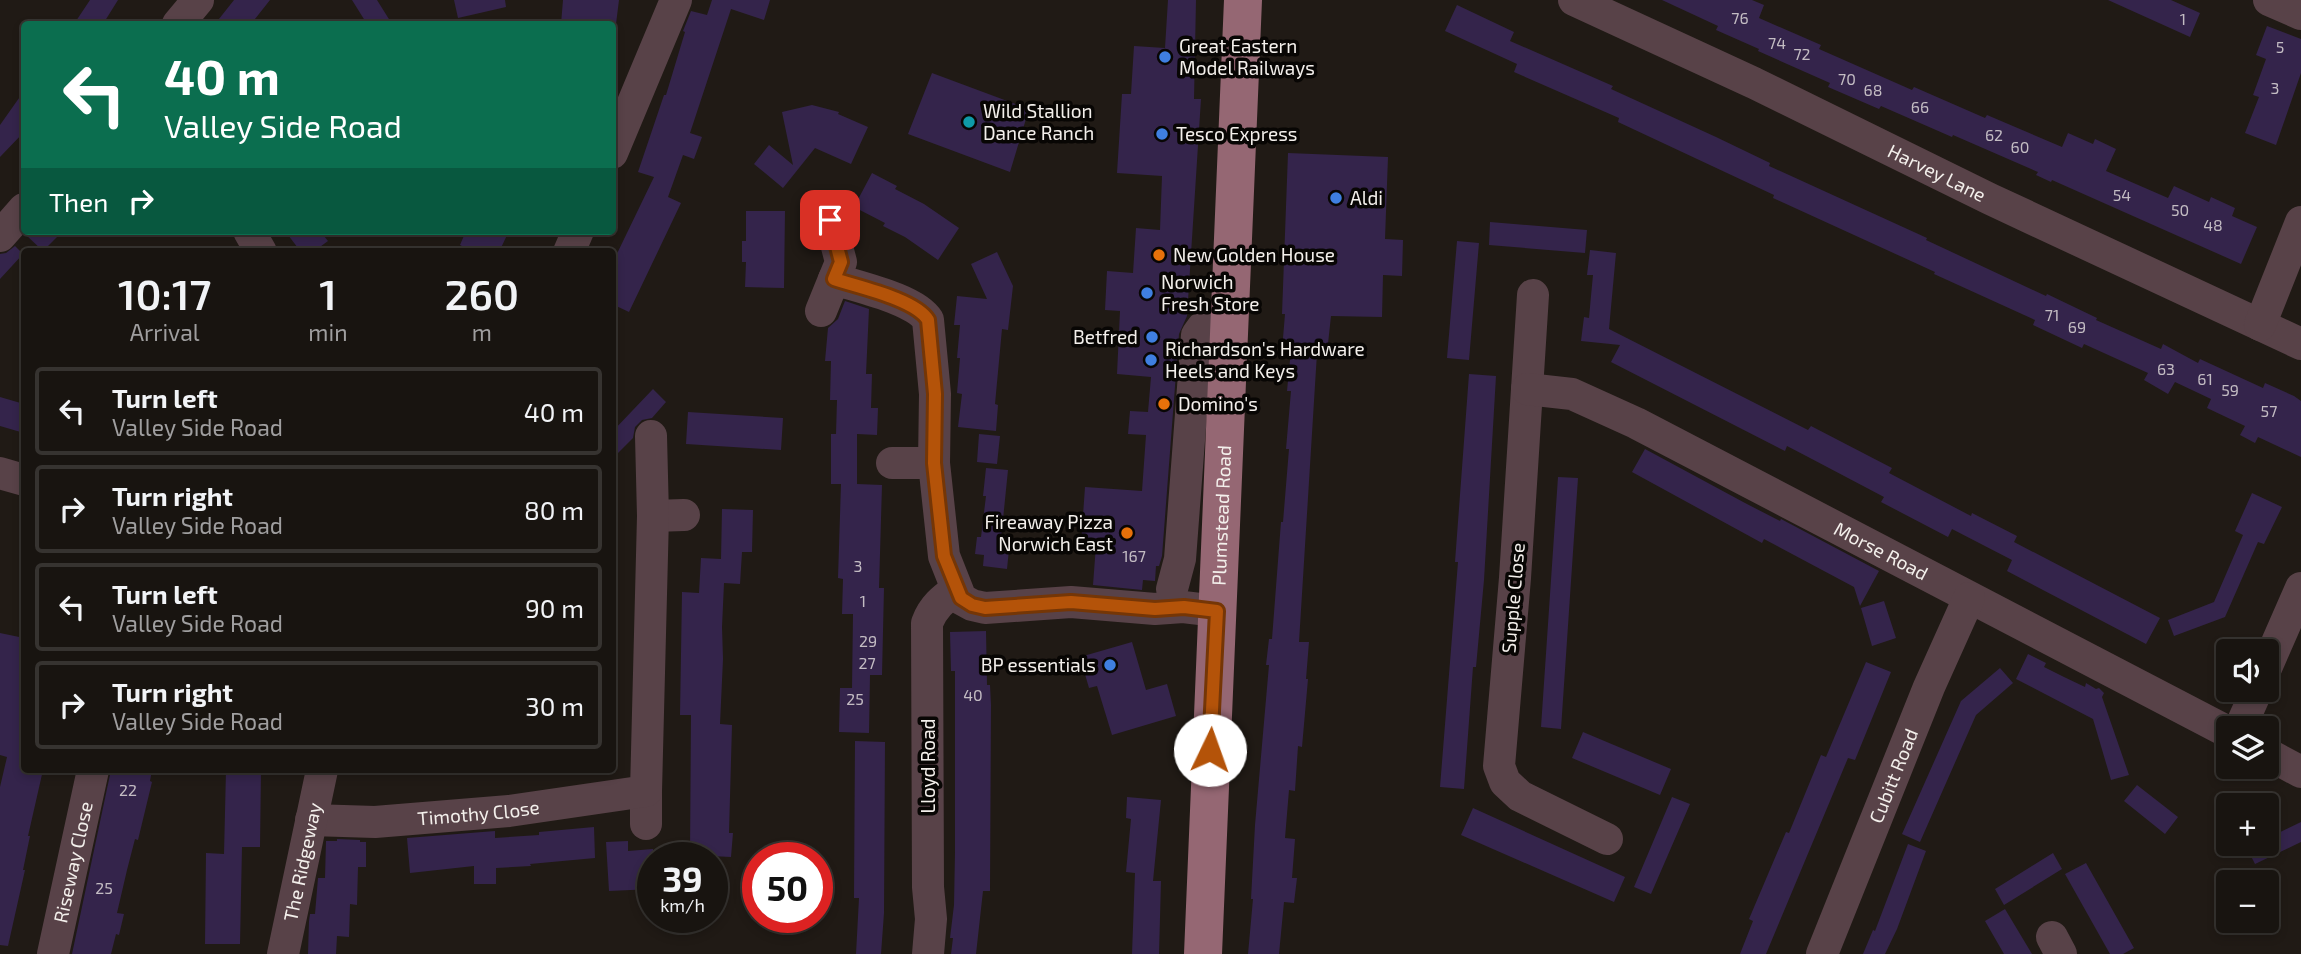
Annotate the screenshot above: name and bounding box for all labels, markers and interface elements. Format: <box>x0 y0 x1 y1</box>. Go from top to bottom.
house number: 76 <box>1731 8 1749 27</box>
house number: 1 <box>2180 9 2186 28</box>
house number: 74 <box>1768 33 1786 52</box>
place label: Great Eastern Model Railways <box>1179 34 1315 79</box>
house number: 5 <box>2276 37 2284 56</box>
house number: 72 <box>1793 44 1811 63</box>
text: 40 m <box>164 46 280 105</box>
icon: left <box>49 49 140 140</box>
marker: Great Eastern Model Railways <box>1157 49 1173 65</box>
house number: 70 <box>1838 69 1856 88</box>
house number: 3 <box>2271 78 2279 97</box>
house number: 68 <box>1864 80 1882 99</box>
house number: 66 <box>1911 97 1929 116</box>
place label: Wild Stallion Dance Ranch <box>983 99 1094 144</box>
text: Valley Side Road <box>164 106 402 144</box>
marker: Wild Stallion Dance Ranch <box>961 114 977 130</box>
place label: Tesco Express <box>1176 122 1298 145</box>
house number: 62 <box>1985 125 2003 144</box>
marker: Tesco Express <box>1154 126 1170 142</box>
house number: 60 <box>2011 137 2029 156</box>
street label: Harvey Lane <box>1884 139 1990 206</box>
icon: right <box>122 182 160 220</box>
house number: 54 <box>2113 185 2131 204</box>
text: Then <box>49 186 108 217</box>
place label: Aldi <box>1350 186 1383 209</box>
pin <box>800 190 860 250</box>
marker: Aldi <box>1328 190 1344 206</box>
house number: 50 <box>2171 200 2189 219</box>
icon: arrive <box>811 201 849 239</box>
house number: 48 <box>2203 215 2223 234</box>
place label: New Golden House <box>1173 243 1335 266</box>
marker: New Golden House <box>1151 247 1167 263</box>
text: 10:17 <box>118 268 211 318</box>
text: 1 <box>319 268 337 318</box>
text: 260 <box>445 268 519 318</box>
place label: Norwich Fresh Store <box>1161 270 1260 315</box>
marker: Norwich Fresh Store <box>1139 285 1155 301</box>
house number: 71 <box>2045 305 2059 324</box>
house number: 69 <box>2068 317 2086 336</box>
text: Arrival <box>130 318 200 346</box>
text: min <box>308 318 348 346</box>
text: m <box>472 318 492 346</box>
place label: Betfred <box>1073 325 1138 348</box>
marker: Betfred <box>1144 329 1160 345</box>
place label: Richardson's Hardware Heels and Keys <box>1165 337 1365 382</box>
marker: Richardson's Hardware Heels and Keys <box>1143 352 1159 368</box>
house number: 63 <box>2157 359 2175 378</box>
house number: 61 <box>2197 369 2213 388</box>
house number: 59 <box>2221 380 2239 399</box>
text: Turn left <box>112 382 218 413</box>
icon: left <box>53 392 91 430</box>
place label: Domino's <box>1178 392 1258 415</box>
text: 40 m <box>524 396 584 427</box>
marker: Domino's <box>1156 396 1172 412</box>
house number: 57 <box>2261 401 2277 420</box>
text: Valley Side Road <box>112 413 283 441</box>
street label: Plumstead Road <box>1206 445 1235 586</box>
text: Turn right <box>112 480 233 511</box>
icon: right <box>53 490 91 528</box>
text: 80 m <box>524 494 584 525</box>
place label: Fireaway Pizza Norwich East <box>984 510 1113 555</box>
text: Valley Side Road <box>112 511 283 539</box>
street label: Morse Road <box>1830 516 1932 585</box>
marker: Fireaway Pizza Norwich East <box>1119 525 1135 541</box>
street label: Supple Close <box>1496 542 1529 654</box>
house number: 167 <box>1122 546 1146 565</box>
house number: 3 <box>854 556 862 575</box>
text: Turn left <box>112 578 218 609</box>
icon: left <box>53 588 91 626</box>
house number: 1 <box>860 591 866 610</box>
text: 90 m <box>525 592 584 623</box>
text: Valley Side Road <box>112 609 283 637</box>
house number: 29 <box>859 631 877 650</box>
map controls <box>2216 639 2279 933</box>
button: sound <box>2216 639 2279 702</box>
house number: 27 <box>858 653 876 672</box>
place label: BP essentials <box>981 653 1096 676</box>
marker: BP essentials <box>1102 657 1118 673</box>
text: Turn right <box>112 676 233 707</box>
house number: 40 <box>963 685 983 704</box>
icon: right <box>53 686 91 724</box>
house number: 25 <box>846 689 864 708</box>
text: 30 m <box>525 690 584 721</box>
text: Valley Side Road <box>112 707 283 735</box>
position arrow <box>1173 713 1247 787</box>
button: layers <box>2216 716 2279 779</box>
street label: Lloyd Road <box>916 719 939 813</box>
street label: Cubitt Road <box>1864 725 1922 826</box>
house number: 22 <box>119 780 137 799</box>
button: + <box>2216 793 2279 856</box>
street label: Timothy Close <box>417 795 541 829</box>
street label: Riseway Close <box>48 799 97 925</box>
street label: The Ridgeway <box>278 800 326 923</box>
speed limit sign: 50 <box>742 842 833 933</box>
text: 39 <box>662 857 703 899</box>
button: − <box>2216 870 2279 933</box>
house number: 25 <box>95 878 113 897</box>
text: km/h <box>660 894 705 916</box>

